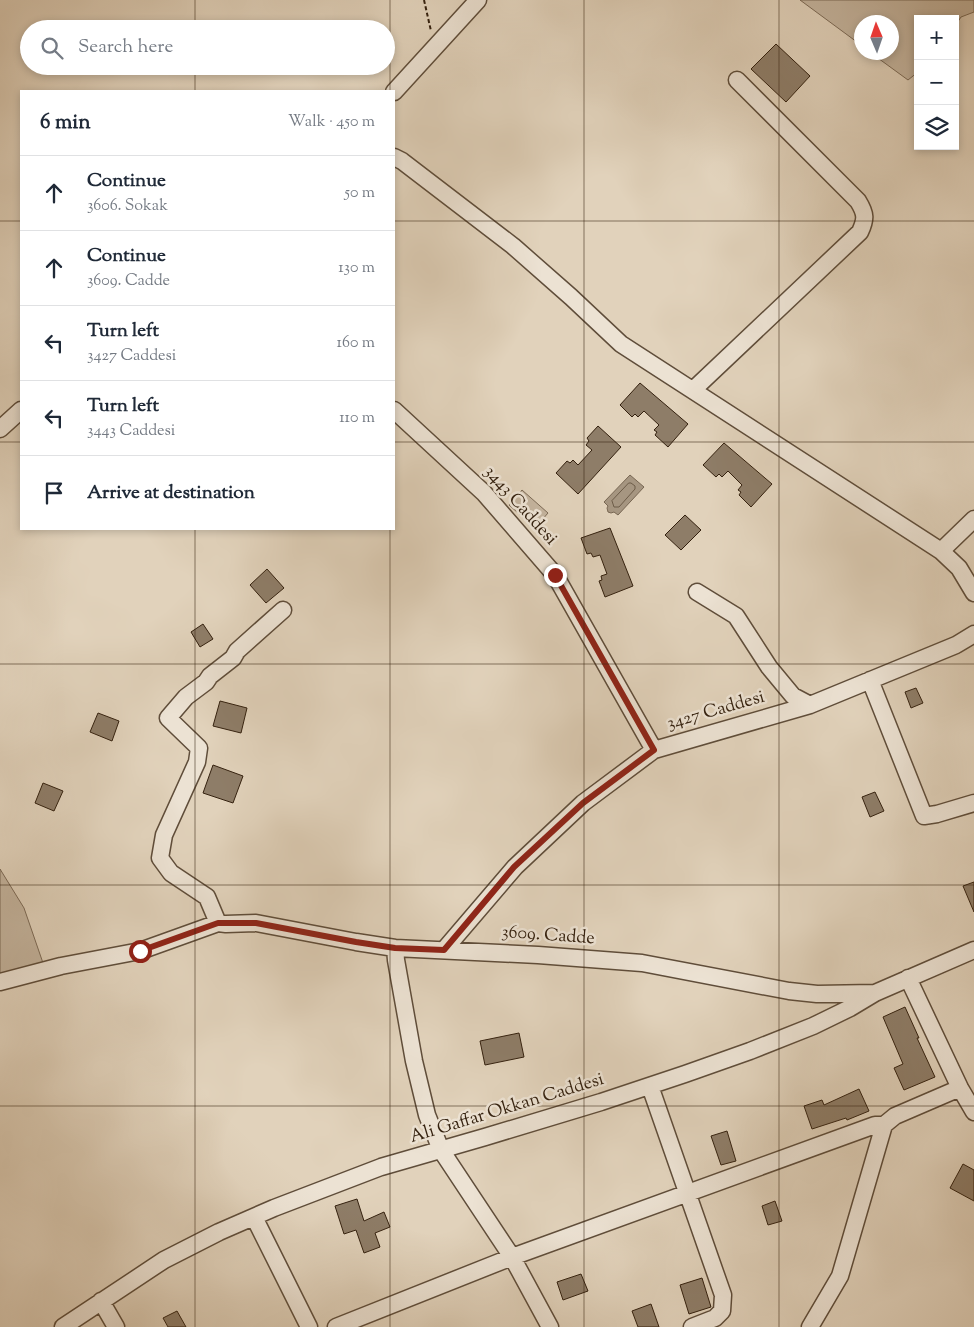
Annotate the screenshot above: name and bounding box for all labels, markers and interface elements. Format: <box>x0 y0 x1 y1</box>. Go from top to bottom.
north arrow <box>854 15 899 60</box>
map controls <box>914 15 959 150</box>
button: + <box>914 15 959 60</box>
search box <box>20 20 395 75</box>
icon: search <box>38 34 66 62</box>
text: Search here <box>78 34 173 61</box>
button: − <box>914 60 959 105</box>
button: layers <box>914 105 959 150</box>
text: 6 min <box>40 108 91 138</box>
text: Walk · 450 m <box>288 111 375 134</box>
text: Continue <box>87 168 166 195</box>
icon: ahead <box>40 179 68 207</box>
text: 50 m <box>344 182 375 205</box>
text: 3606. Sokak <box>87 195 168 218</box>
text: Continue <box>87 243 166 270</box>
icon: ahead <box>40 254 68 282</box>
text: 130 m <box>338 257 375 280</box>
text: 3609. Cadde <box>87 270 170 293</box>
text: Turn left <box>87 318 159 345</box>
icon: left <box>40 329 68 357</box>
text: 160 m <box>337 332 375 355</box>
text: 3427 Caddesi <box>87 345 176 368</box>
text: Turn left <box>87 393 159 420</box>
icon: left <box>40 404 68 432</box>
text: 110 m <box>339 407 375 430</box>
text: 3443 Caddesi <box>87 420 175 443</box>
street label: 3443 Caddesi <box>477 460 563 552</box>
icon: arrive <box>40 479 68 507</box>
text: Arrive at destination <box>87 480 255 507</box>
route end <box>544 564 567 587</box>
street label: 3427 Caddesi <box>664 685 768 737</box>
street label: 3609. Cadde <box>501 920 595 952</box>
route start <box>129 940 152 963</box>
street label: Ali Gaffar Okkan Caddesi <box>407 1067 607 1151</box>

